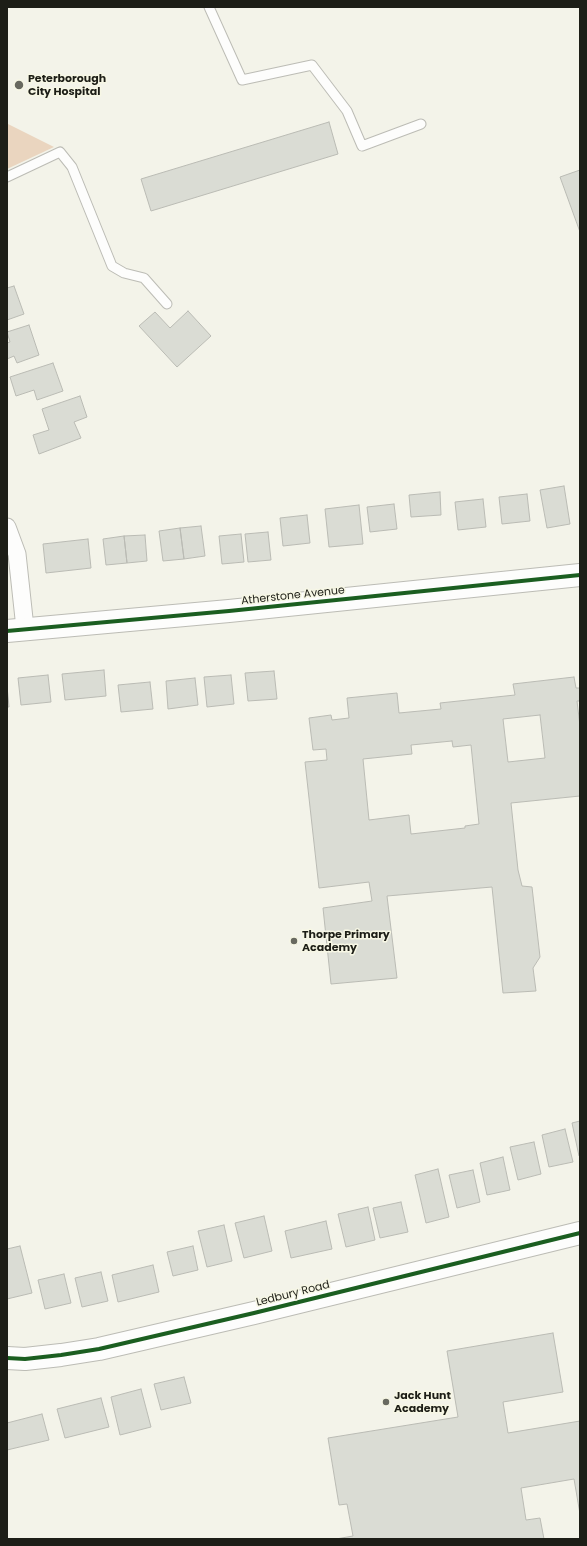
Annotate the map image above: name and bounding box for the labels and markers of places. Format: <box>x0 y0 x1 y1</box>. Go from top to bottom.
place label: Peterborough City Hospital <box>28 72 106 98</box>
marker: Peterborough City Hospital <box>13 79 25 91</box>
place label: Thorpe Primary Academy <box>302 928 390 954</box>
marker: Thorpe Primary Academy <box>289 936 299 946</box>
place label: Jack Hunt Academy <box>394 1389 451 1415</box>
marker: Jack Hunt Academy <box>381 1397 391 1407</box>

